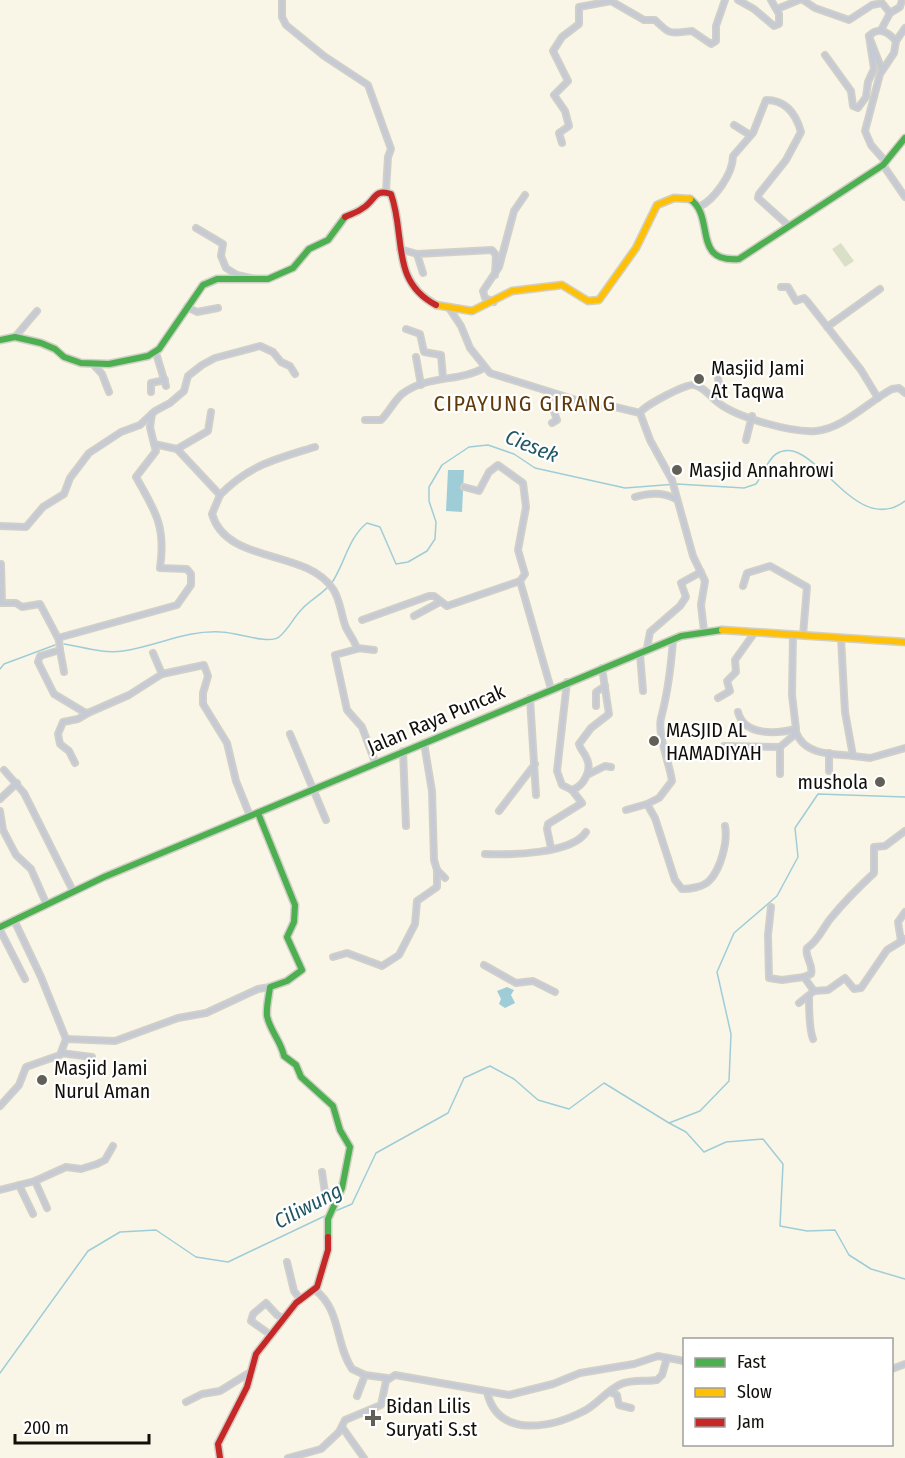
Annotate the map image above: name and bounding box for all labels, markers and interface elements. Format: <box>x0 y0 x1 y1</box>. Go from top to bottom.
place label: Masjid Jami At Taqwa <box>711 356 805 403</box>
marker: Masjid Jami At Taqwa <box>692 372 706 386</box>
district label: CIPAYUNG GIRANG <box>433 390 617 417</box>
water label: Ciesek <box>502 424 562 468</box>
place label: Masjid Annahrowi <box>689 458 834 482</box>
marker: Masjid Annahrowi <box>670 463 684 477</box>
street label: Jalan Raya Puncak <box>364 679 509 759</box>
place label: MASJID AL HAMADIYAH <box>666 718 762 765</box>
marker: MASJID AL HAMADIYAH <box>647 734 661 748</box>
place label: mushola <box>798 770 868 794</box>
marker: mushola <box>873 775 887 789</box>
place label: Masjid Jami Nurul Aman <box>54 1056 150 1103</box>
marker: Masjid Jami Nurul Aman <box>35 1073 49 1087</box>
water label: Ciliwung <box>270 1177 346 1235</box>
legend <box>683 1338 893 1446</box>
text: Fast <box>737 1351 766 1373</box>
text: Slow <box>737 1381 772 1403</box>
place label: Bidan Lilis Suryati S.st <box>386 1394 478 1441</box>
scale bar <box>15 1407 148 1445</box>
marker: Bidan Lilis Suryati S.st <box>364 1409 382 1427</box>
text: Jam <box>737 1411 765 1433</box>
text: 200 m <box>24 1417 69 1439</box>

